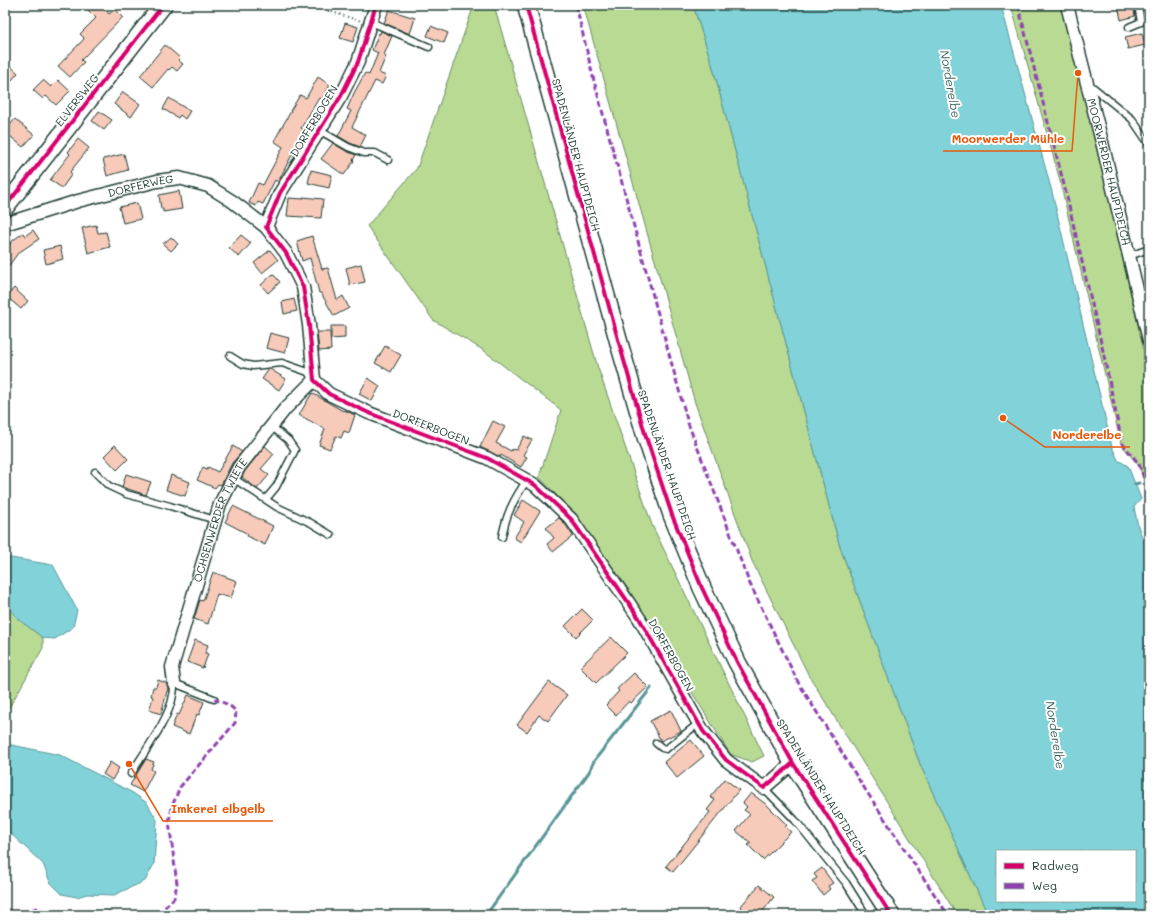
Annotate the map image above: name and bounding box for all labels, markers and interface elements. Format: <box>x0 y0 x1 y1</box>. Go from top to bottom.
water label: Norderelbe <box>937 49 965 119</box>
street label: ELVERSWEG <box>51 70 102 129</box>
street label: SPADENLÄNDER HAUPTDEICH <box>549 77 604 233</box>
street label: DORFERBOGEN <box>286 82 341 159</box>
street label: MOORWERDER HAUPTDEICH <box>1084 97 1134 247</box>
callout: Moorwerder Mühle <box>943 127 1072 151</box>
text: Moorwerder Mühle <box>952 130 1064 146</box>
street label: DORFERWEG <box>106 171 174 200</box>
street label: SPADENLÄNDER HAUPTDEICH <box>635 388 700 542</box>
street label: DORFERBOGEN <box>391 405 472 448</box>
callout: Norderelbe <box>1045 423 1130 447</box>
text: Norderelbe <box>1053 426 1121 442</box>
street label: OCHSENWERDER TWIETE <box>189 455 250 584</box>
street label: DORFERBOGEN <box>645 616 698 694</box>
water label: Norderelbe <box>1043 700 1069 770</box>
street label: SPADENLÄNDER HAUPTDEICH <box>773 716 870 858</box>
callout: Imkerei elbgelb <box>163 797 273 821</box>
text: Imkerei elbgelb <box>171 800 265 816</box>
legend <box>996 850 1136 902</box>
text: Radweg <box>1032 857 1079 873</box>
text: Weg <box>1032 877 1057 893</box>

